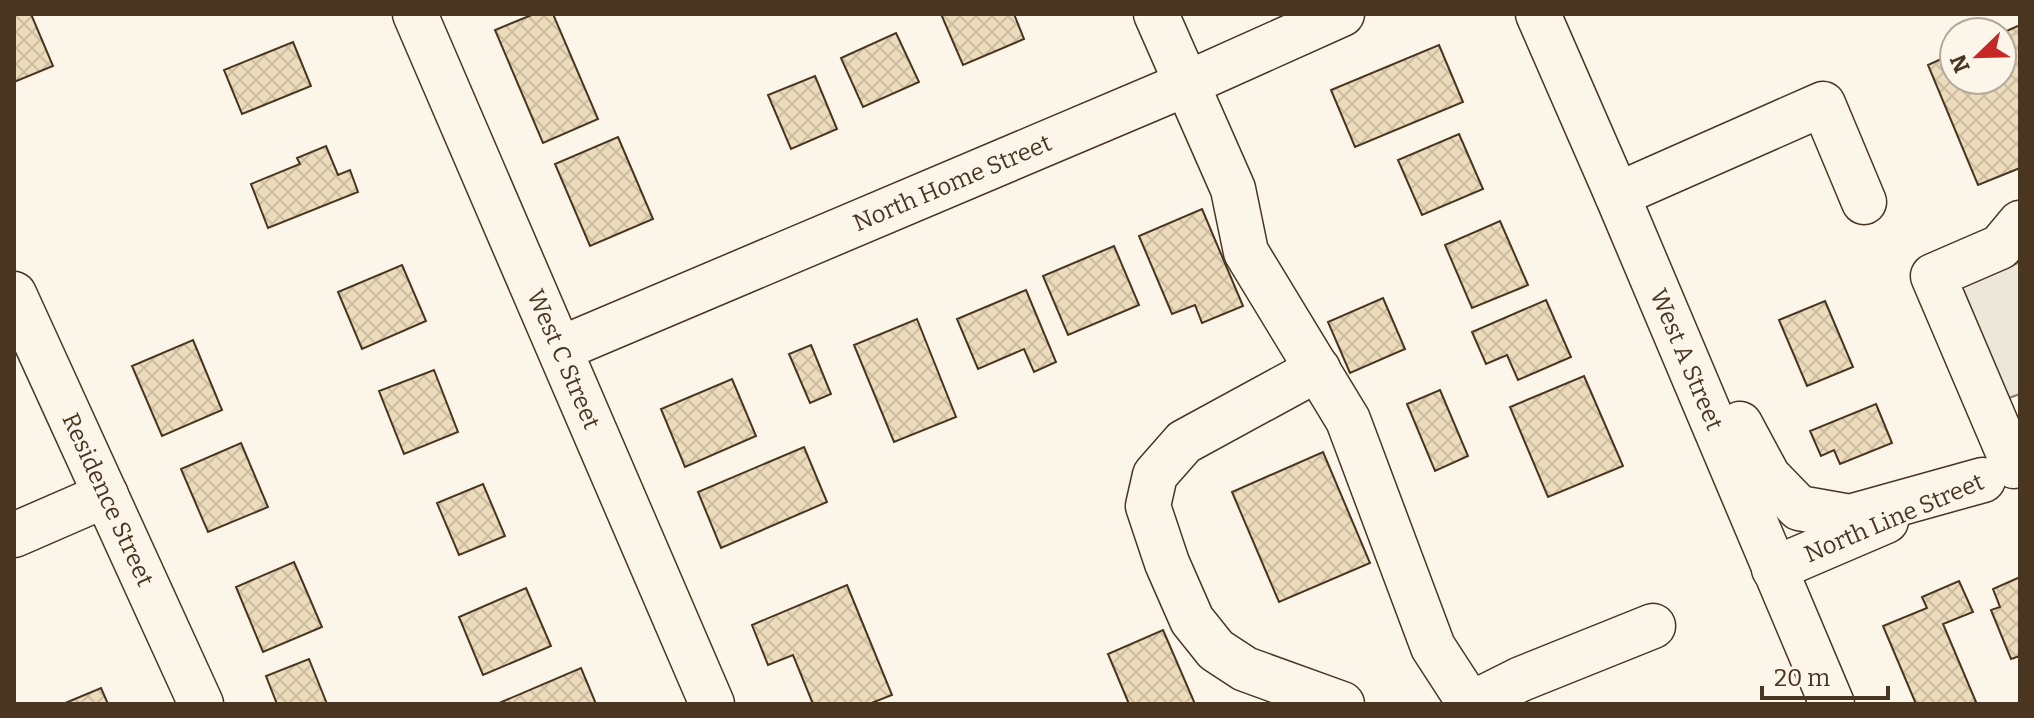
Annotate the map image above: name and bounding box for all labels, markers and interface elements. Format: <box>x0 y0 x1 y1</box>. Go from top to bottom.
north arrow <box>1938 16 2018 96</box>
text: N <box>1944 51 1976 77</box>
street label: North Home Street <box>849 129 1056 237</box>
street label: West C Street <box>521 285 606 434</box>
street label: West A Street <box>1644 285 1729 435</box>
street label: Residence Street <box>56 409 160 591</box>
street label: North Line Street <box>1800 467 1988 568</box>
scale bar <box>1762 650 1888 700</box>
text: 20 m <box>1774 664 1830 692</box>

